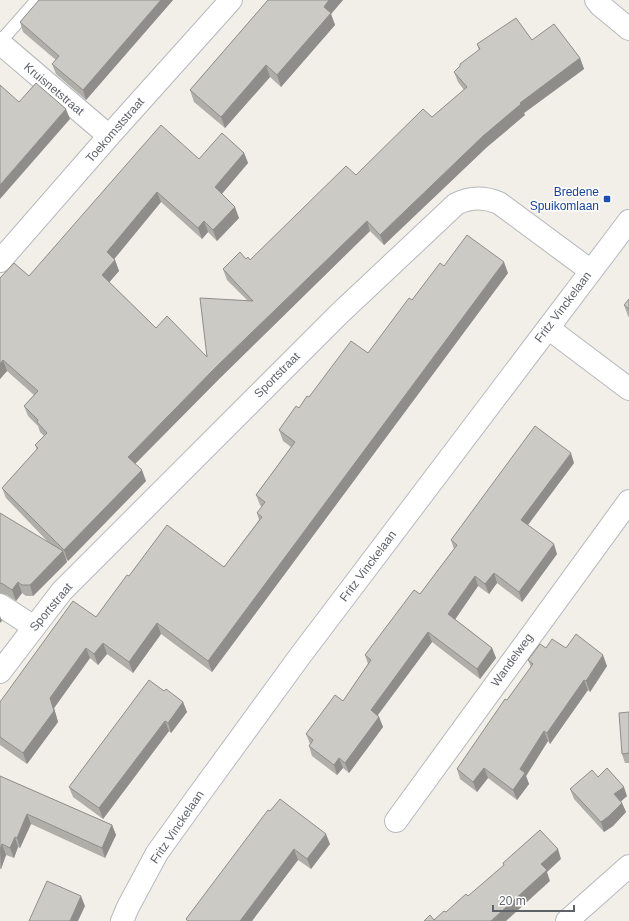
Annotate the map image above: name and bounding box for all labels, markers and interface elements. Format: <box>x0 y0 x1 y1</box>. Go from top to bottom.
street label: Kruisnetstraat <box>21 60 87 119</box>
street label: Toekomststraat <box>83 94 147 165</box>
place label: Bredene Spuikomlaan <box>530 185 599 213</box>
marker: Bredene Spuikomlaan <box>602 194 612 204</box>
street label: Fritz Vinckelaan <box>532 269 594 345</box>
street label: Sportstraat <box>251 349 303 401</box>
street label: Fritz Vinckelaan <box>337 528 399 604</box>
street label: Sportstraat <box>27 580 76 634</box>
street label: Wandelweg <box>488 631 536 689</box>
street label: Fritz Vinckelaan <box>147 788 207 866</box>
scale bar <box>493 887 574 913</box>
text: 20 m <box>499 894 526 908</box>

